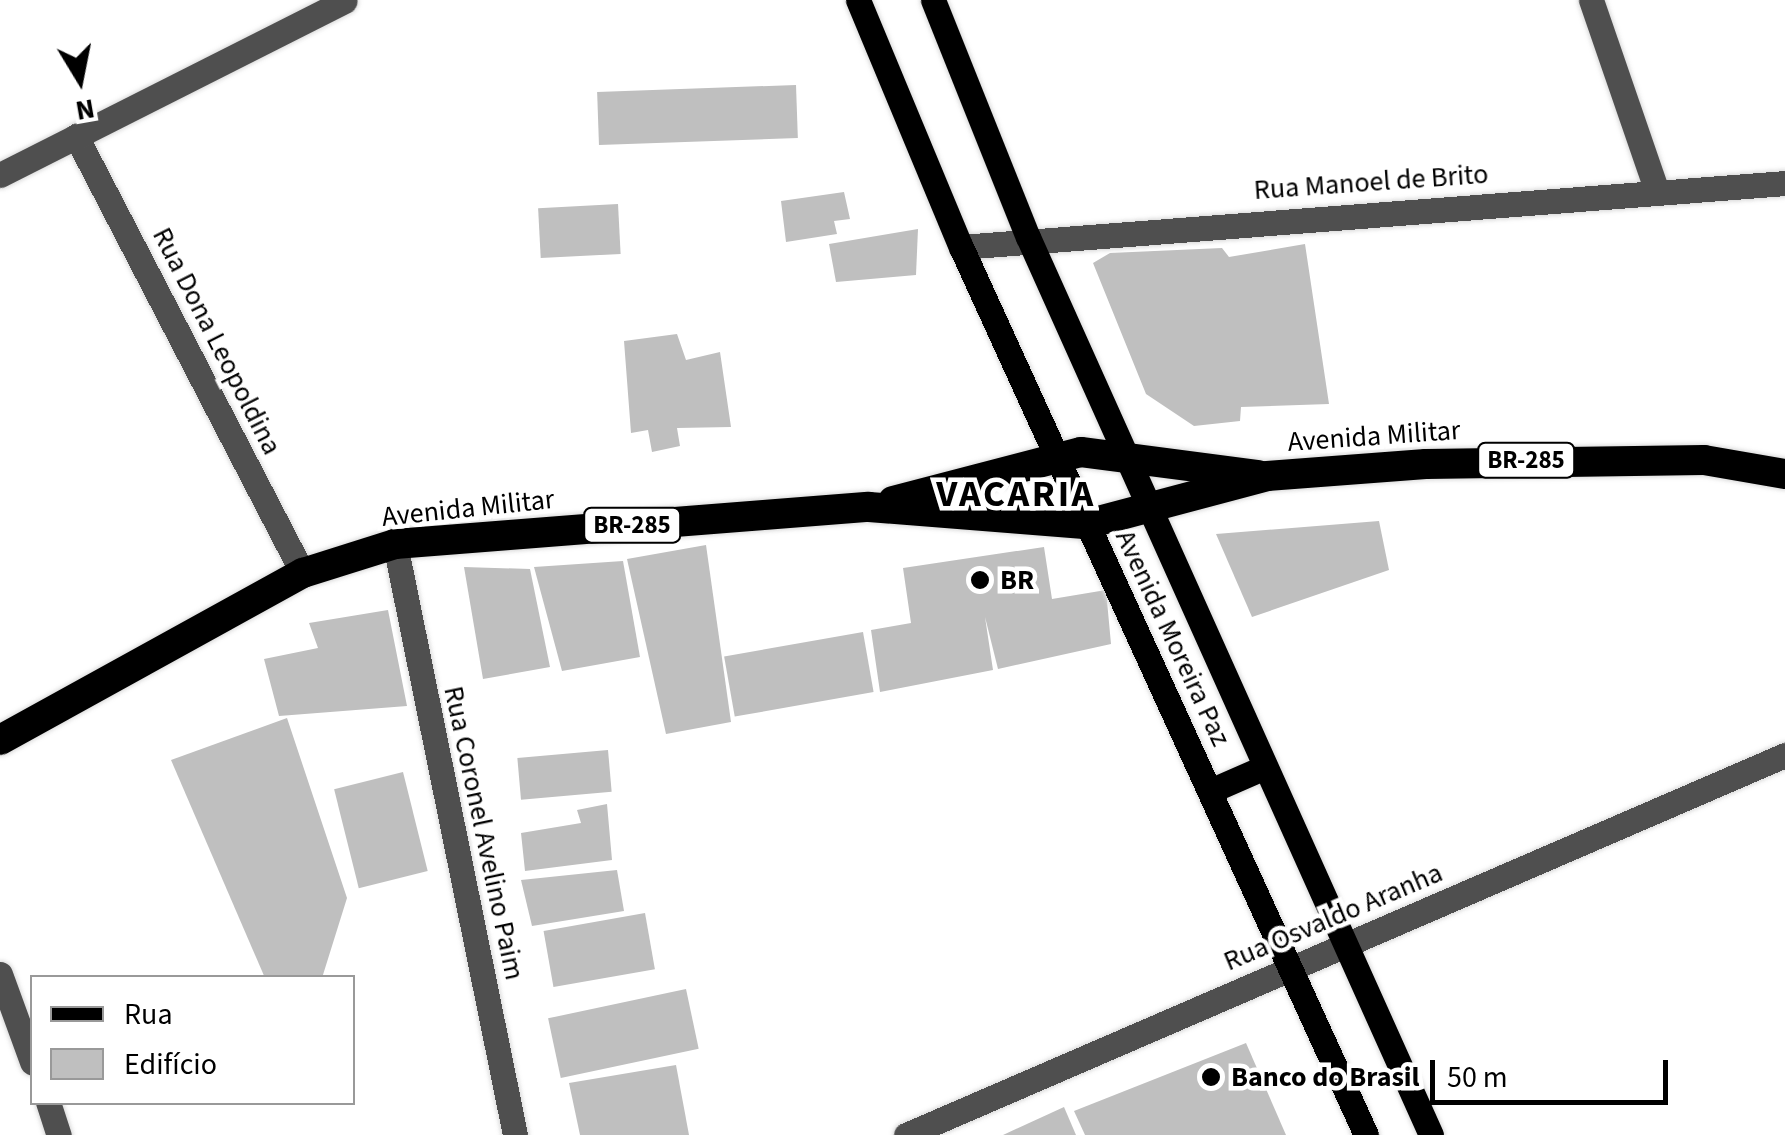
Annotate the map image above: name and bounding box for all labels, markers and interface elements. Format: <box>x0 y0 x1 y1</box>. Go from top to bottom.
north arrow <box>30 30 130 130</box>
text: N <box>73 88 98 131</box>
street label: Rua Manoel de Brito <box>1253 157 1489 207</box>
street label: Rua Dona Leopoldina <box>145 222 289 460</box>
street label: Avenida Militar <box>1286 413 1462 459</box>
road number: BR-285 <box>1476 440 1576 480</box>
district label: VACARIA <box>936 472 1096 518</box>
street label: Avenida Militar <box>380 482 556 534</box>
road number: BR-285 <box>582 505 682 545</box>
street label: Avenida Moreira Paz <box>1108 525 1238 751</box>
place label: BR <box>1000 563 1034 597</box>
marker: BR <box>969 569 991 591</box>
street label: Rua Coronel Avelino Paim <box>436 683 532 983</box>
street label: Rua Osvaldo Aranha <box>1219 856 1447 978</box>
legend <box>30 975 355 1105</box>
text: Rua <box>124 993 173 1036</box>
scale bar <box>1435 1040 1672 1102</box>
text: Edifício <box>124 1043 217 1086</box>
text: 50 m <box>1447 1056 1508 1099</box>
place label: Banco do Brasil <box>1231 1060 1420 1094</box>
marker: Banco do Brasil <box>1200 1066 1222 1088</box>

